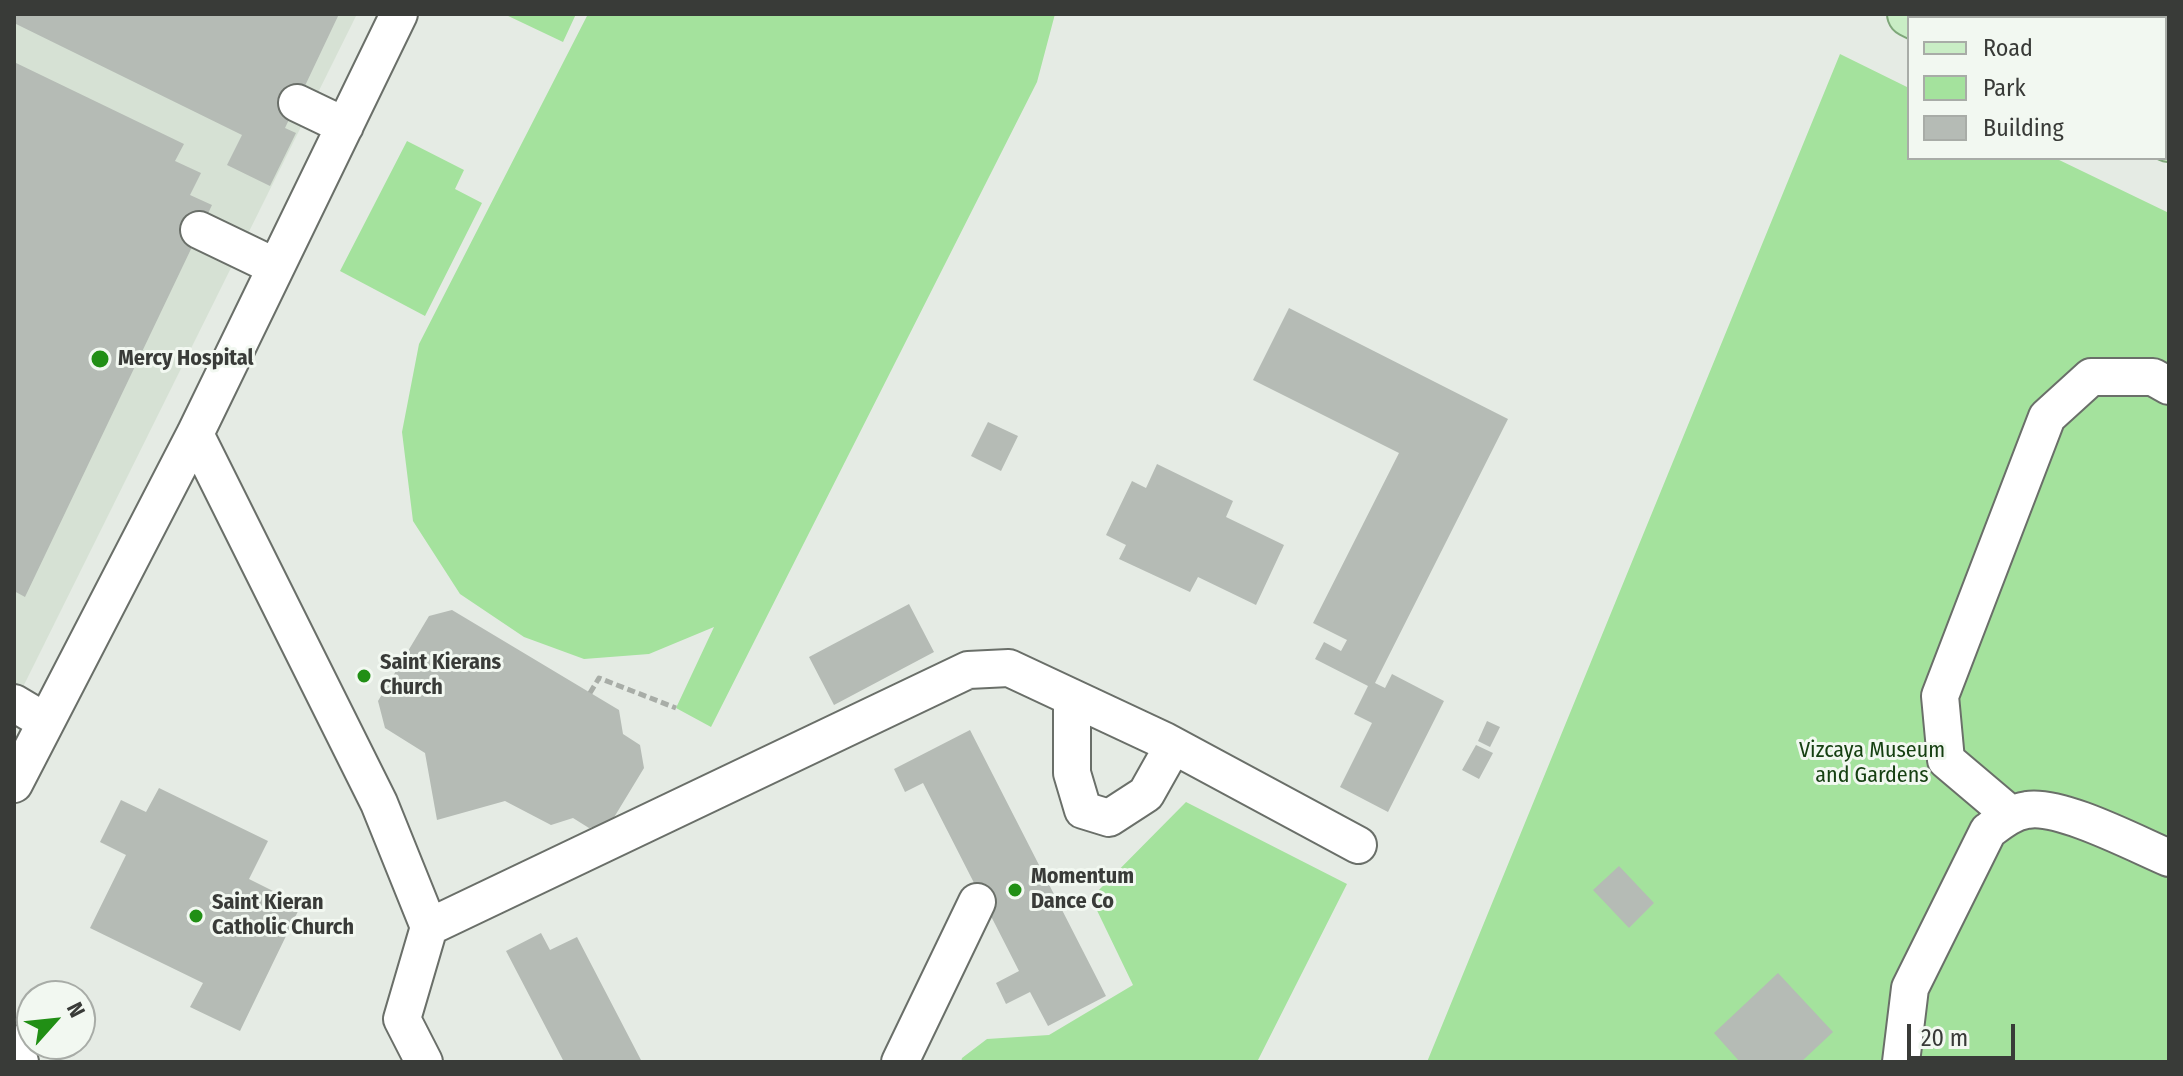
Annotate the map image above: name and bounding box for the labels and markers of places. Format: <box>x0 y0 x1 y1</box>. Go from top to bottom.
place label: Mercy Hospital <box>118 346 254 372</box>
marker: Mercy Hospital <box>89 348 111 370</box>
place label: Saint Kierans Church <box>380 650 501 702</box>
marker: Saint Kierans Church <box>355 667 373 685</box>
place label: Momentum Dance Co <box>1031 864 1134 916</box>
marker: Momentum Dance Co <box>1006 881 1024 899</box>
place label: Saint Kieran Catholic Church <box>212 890 354 942</box>
marker: Saint Kieran Catholic Church <box>187 907 205 925</box>

